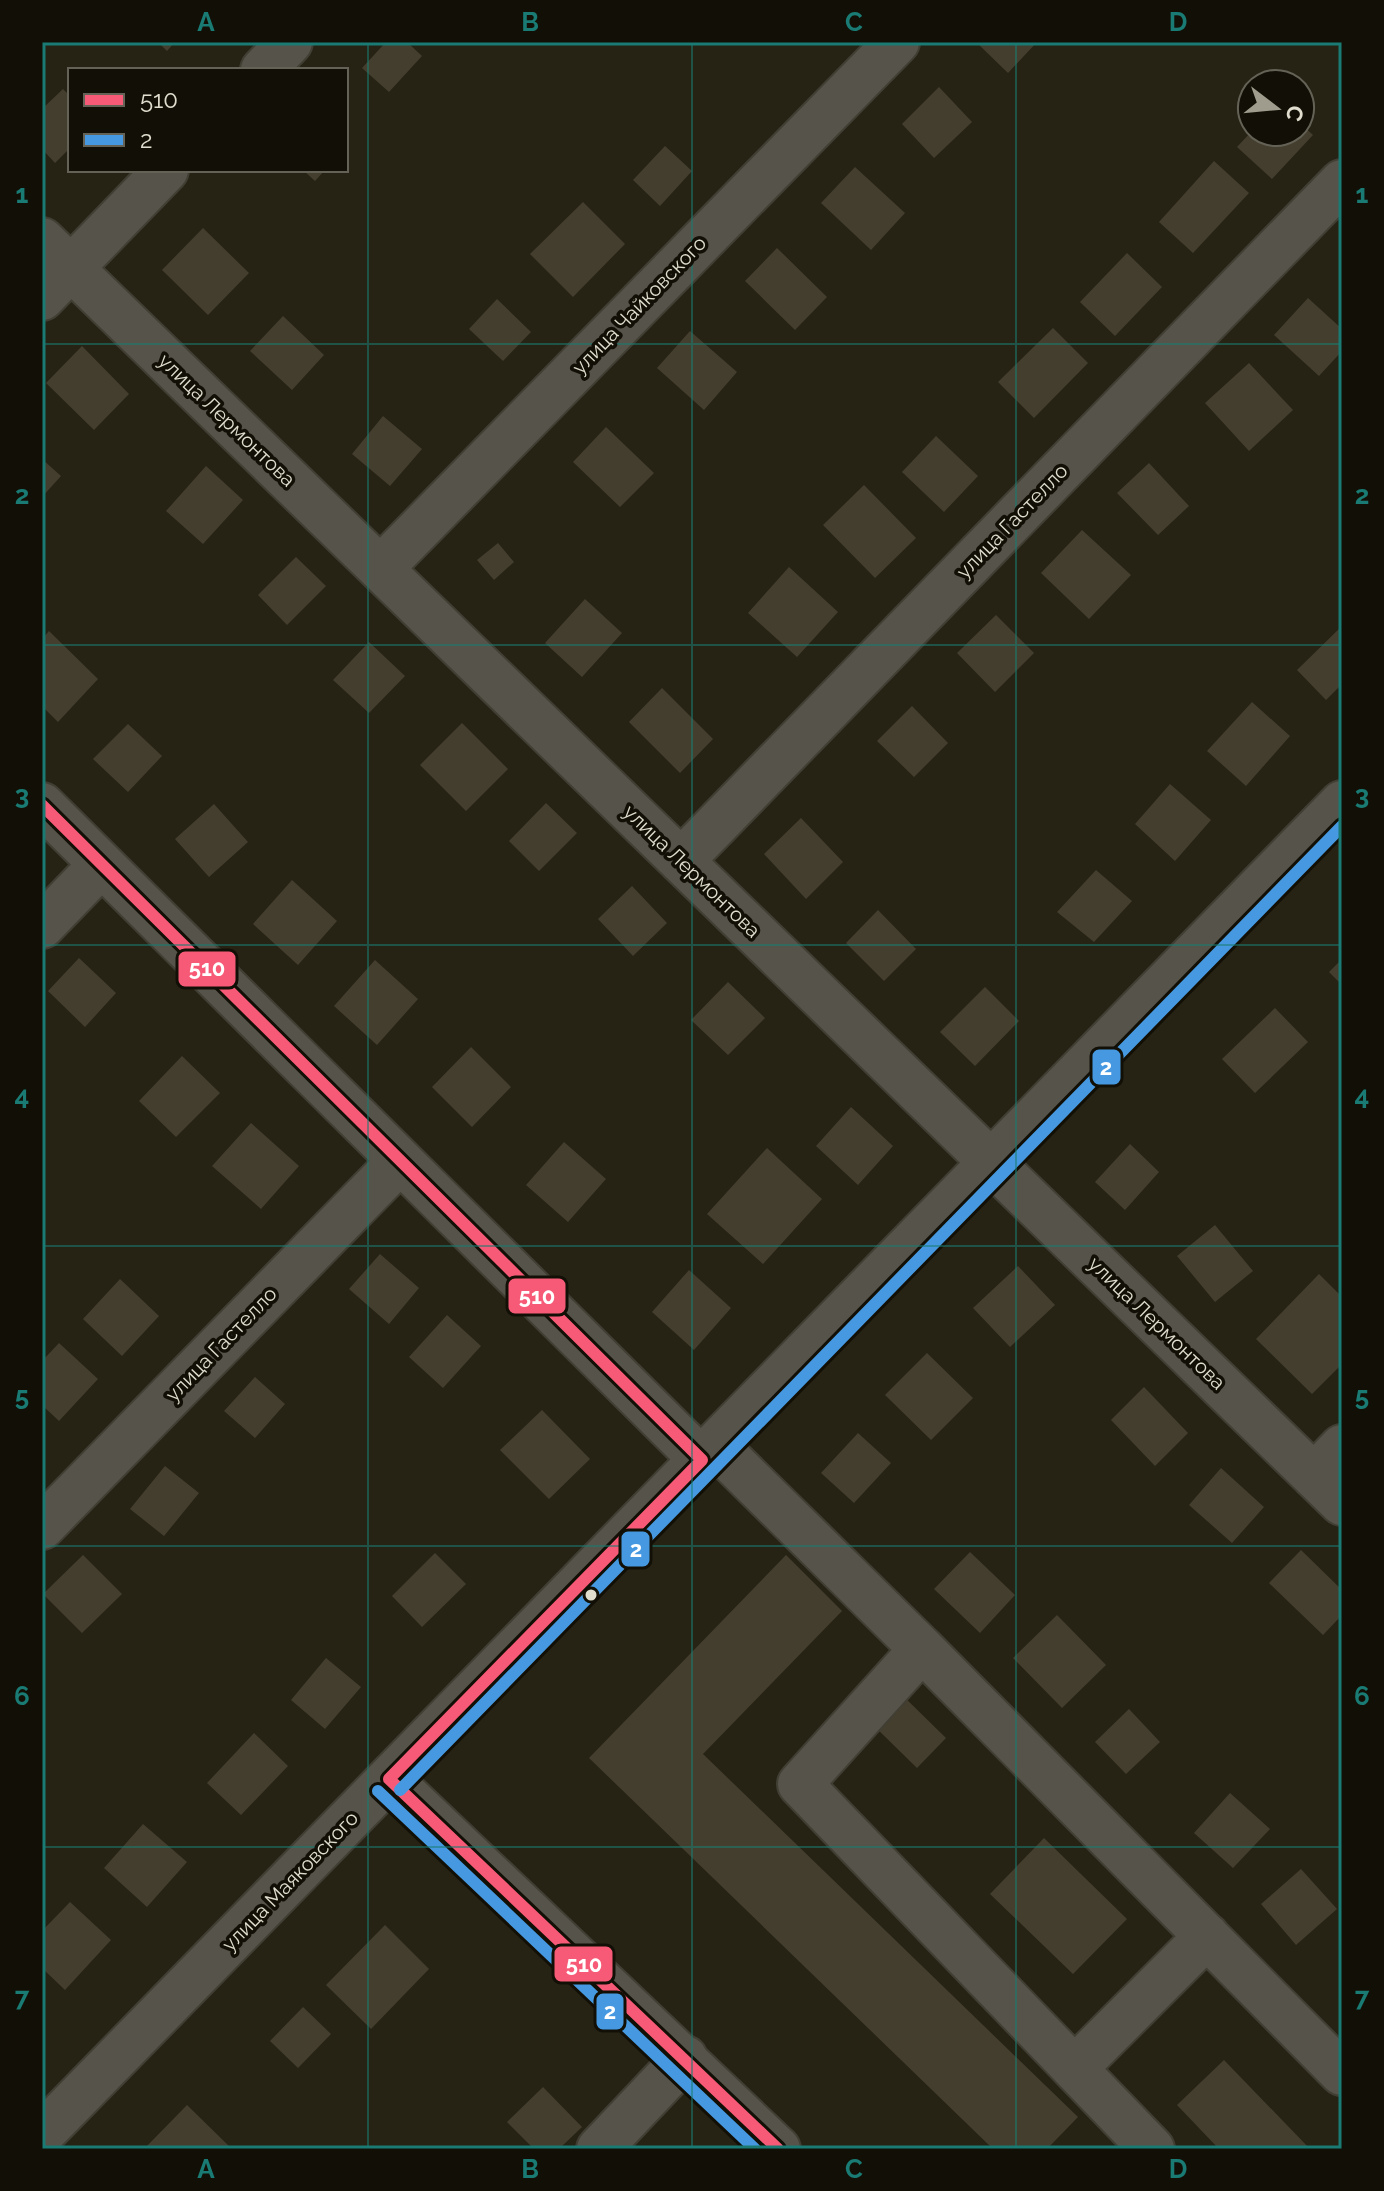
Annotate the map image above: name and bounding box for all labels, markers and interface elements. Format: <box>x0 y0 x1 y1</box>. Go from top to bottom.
text: A <box>197 7 215 37</box>
text: B <box>521 7 539 37</box>
text: C <box>845 7 863 37</box>
text: D <box>1169 7 1187 37</box>
legend <box>68 68 348 172</box>
north arrow <box>1236 68 1316 148</box>
text: 510 <box>140 85 178 114</box>
text: С <box>1281 103 1310 124</box>
text: 2 <box>140 125 153 154</box>
text: 1 <box>16 179 29 209</box>
text: 1 <box>1356 179 1369 209</box>
street label: улица Чайковского <box>567 231 711 379</box>
street label: улица Лермонтова <box>154 349 300 491</box>
street label: улица Гастелло <box>951 459 1073 583</box>
text: 2 <box>15 480 29 510</box>
text: 2 <box>1355 480 1369 510</box>
text: 3 <box>15 780 29 810</box>
text: 3 <box>1355 780 1369 810</box>
street label: улица Лермонтова <box>619 800 765 942</box>
line badge: 510 <box>177 950 237 988</box>
text: 510 <box>189 955 225 981</box>
line badge: 2 <box>1091 1048 1122 1086</box>
text: 2 <box>1100 1054 1112 1080</box>
text: 4 <box>15 1081 29 1111</box>
text: 4 <box>1355 1081 1369 1111</box>
street label: улица Лермонтова <box>1084 1252 1230 1394</box>
line badge: 510 <box>507 1277 567 1315</box>
street label: улица Гастелло <box>160 1282 282 1406</box>
text: 510 <box>519 1283 555 1309</box>
text: 5 <box>15 1381 29 1411</box>
text: 5 <box>1355 1381 1369 1411</box>
line badge: 2 <box>620 1530 651 1568</box>
text: 2 <box>630 1536 642 1562</box>
unlabelled marker <box>583 1587 599 1603</box>
text: 6 <box>14 1681 30 1711</box>
text: 6 <box>1354 1681 1370 1711</box>
street label: улица Маяковского <box>217 1806 363 1956</box>
line badge: 510 <box>553 1945 614 1983</box>
text: 510 <box>566 1951 602 1977</box>
text: 7 <box>15 1982 30 2012</box>
text: 7 <box>1355 1982 1370 2012</box>
line badge: 2 <box>595 1992 625 2031</box>
text: 2 <box>604 1998 616 2024</box>
text: A <box>197 2154 215 2184</box>
text: B <box>521 2154 539 2184</box>
text: C <box>845 2154 863 2184</box>
text: D <box>1169 2154 1187 2184</box>

